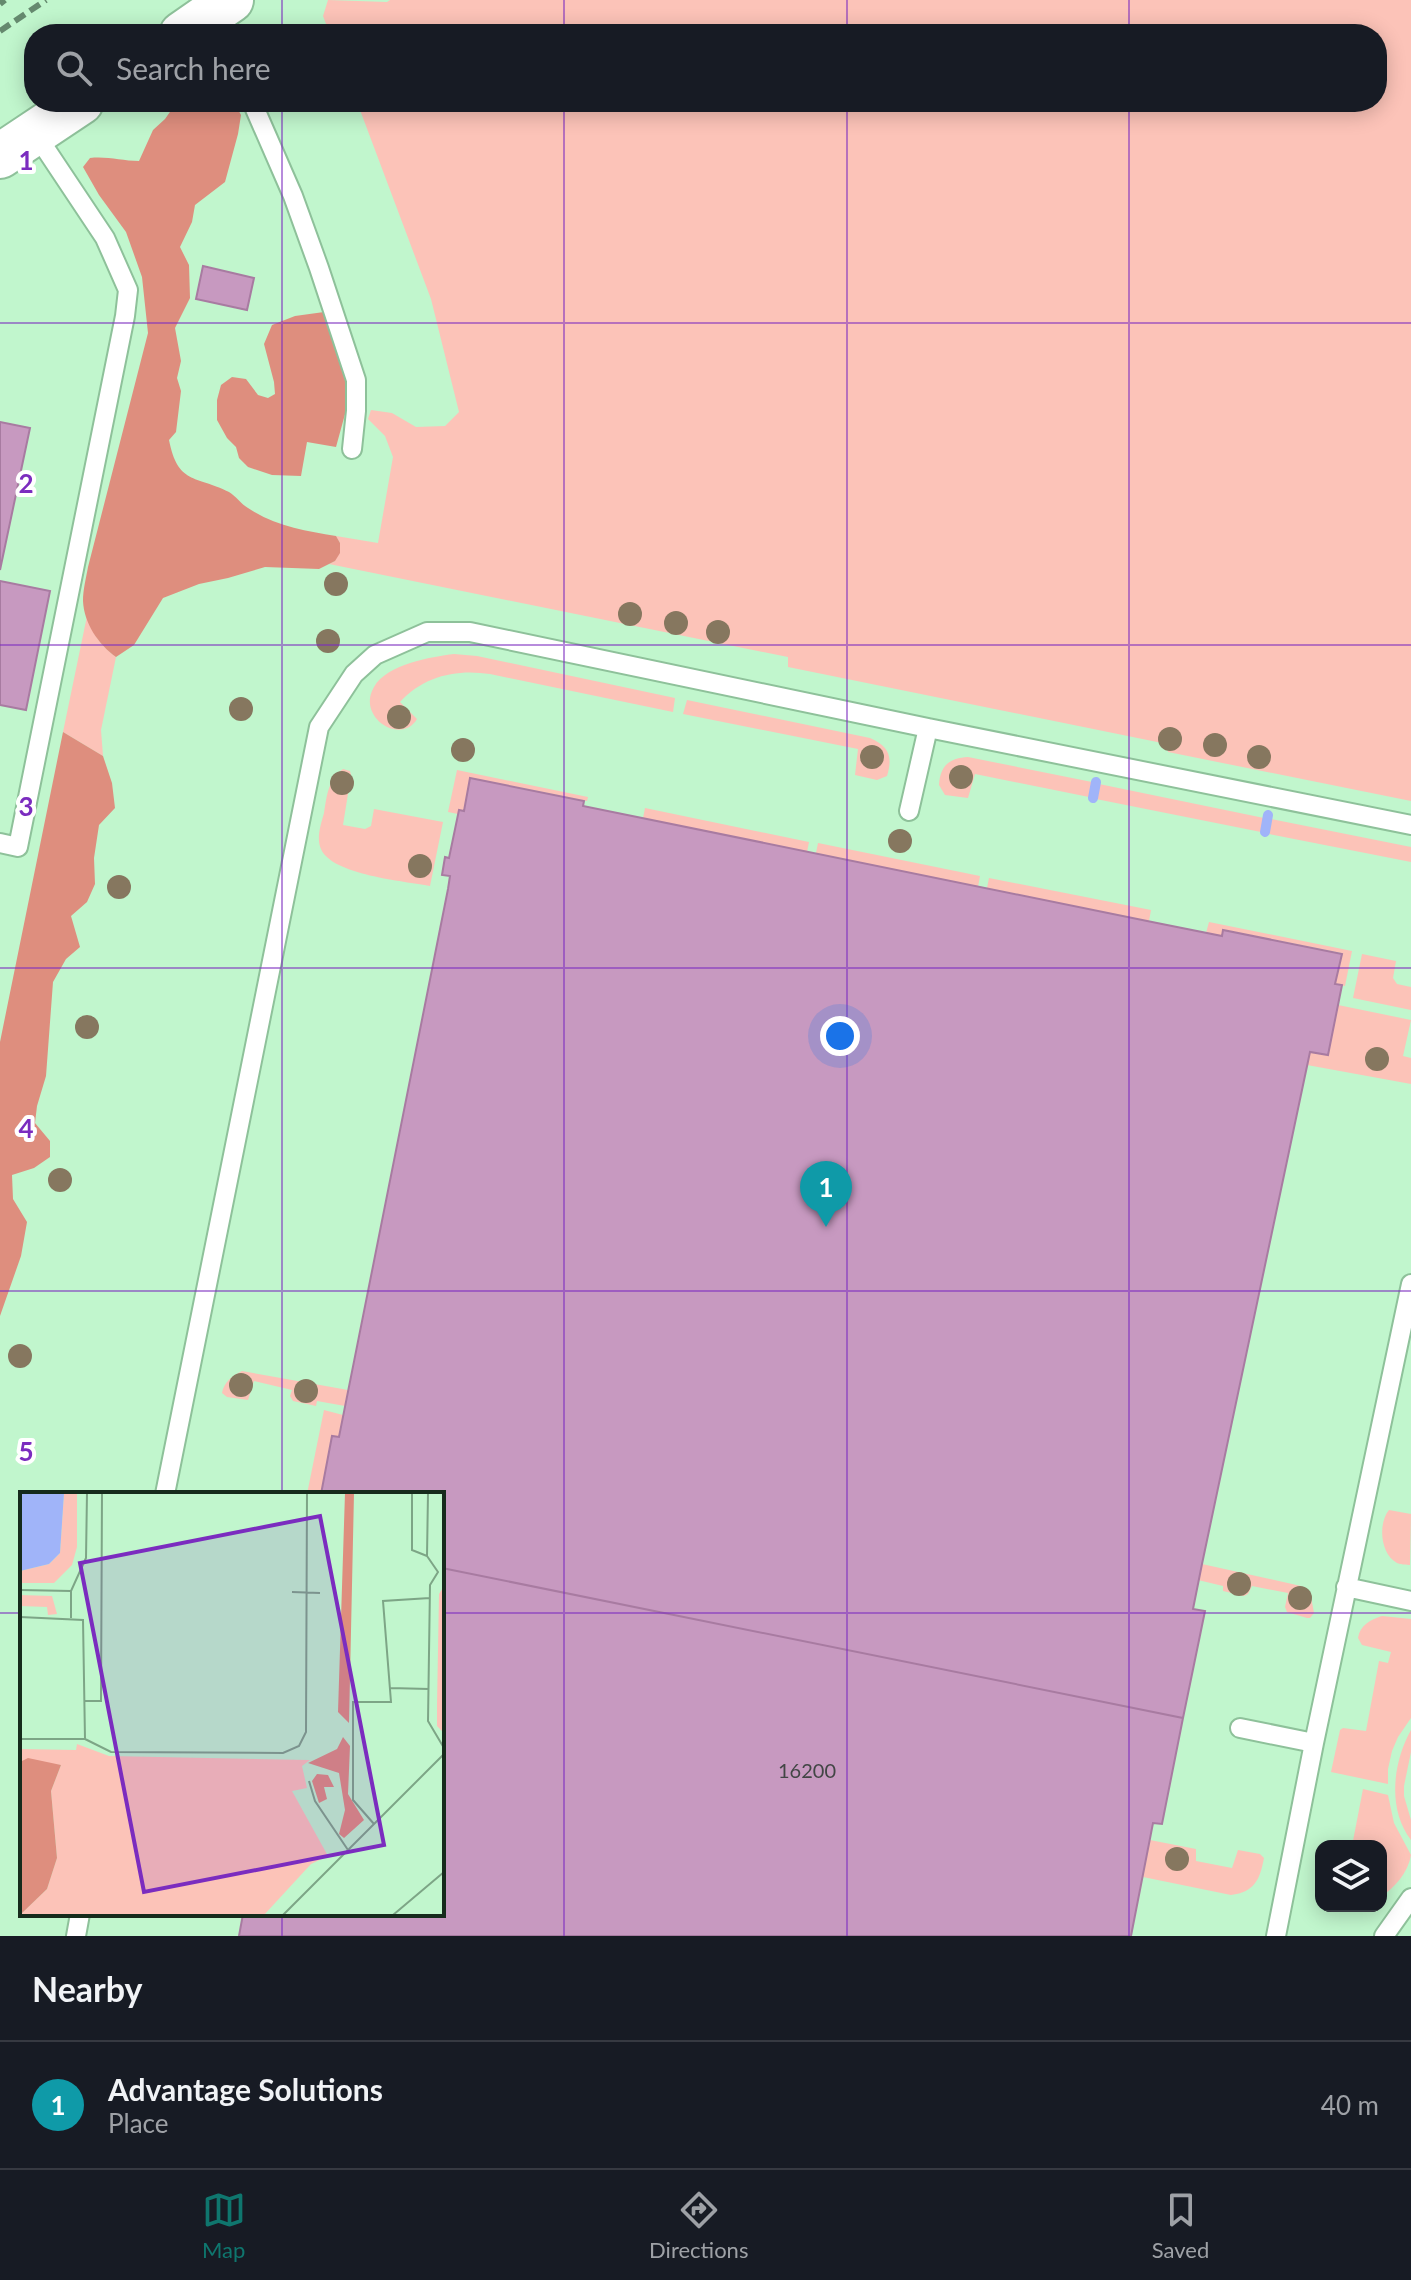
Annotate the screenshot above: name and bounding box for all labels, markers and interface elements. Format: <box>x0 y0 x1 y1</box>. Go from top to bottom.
search box <box>24 24 1387 112</box>
icon: search <box>52 46 96 90</box>
text: Search here <box>116 50 271 86</box>
text: 1 <box>18 144 34 176</box>
text: 2 <box>18 467 34 499</box>
text: 3 <box>18 790 34 822</box>
your location <box>820 1016 860 1056</box>
text: 4 <box>18 1112 34 1144</box>
pin: 1 <box>800 1161 852 1227</box>
text: 5 <box>18 1435 34 1467</box>
inset map <box>20 1492 444 1916</box>
house number: 16200 <box>778 1758 836 1782</box>
map controls <box>1315 1840 1387 1912</box>
button: layers <box>1315 1840 1387 1912</box>
text: Nearby <box>32 1968 143 2009</box>
text: Advantage Solutions <box>108 2071 383 2107</box>
text: 1 <box>50 2089 66 2121</box>
text: 40 m <box>1321 2089 1379 2121</box>
text: Place <box>108 2107 169 2139</box>
tab: Map <box>202 2188 246 2263</box>
tab: Directions <box>649 2188 748 2263</box>
tab: Saved <box>1152 2188 1209 2263</box>

